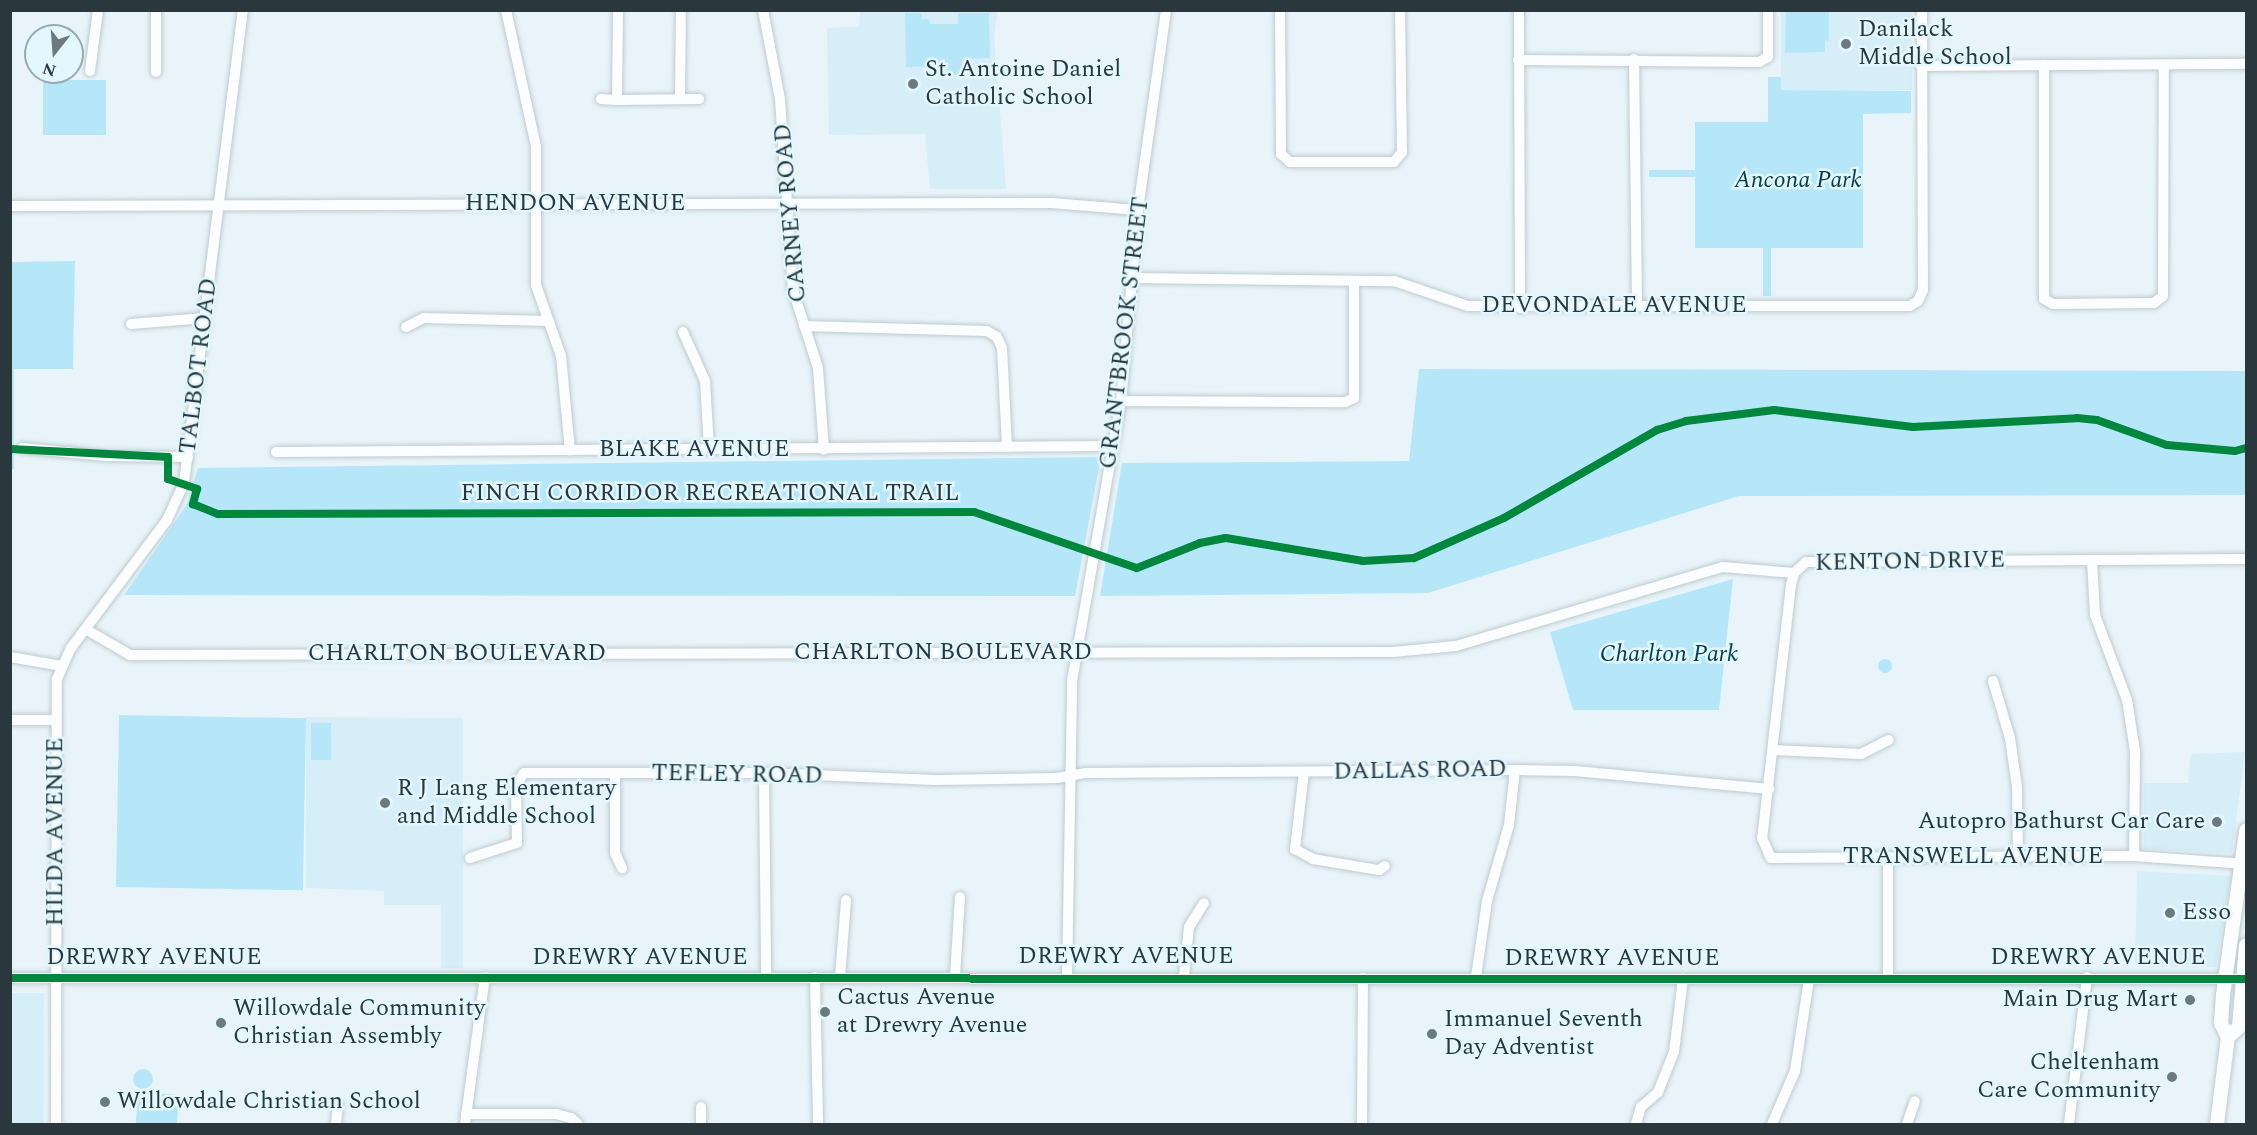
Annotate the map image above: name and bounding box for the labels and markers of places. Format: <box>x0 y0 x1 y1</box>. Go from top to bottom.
place label: Danilack Middle School <box>1858 16 2012 72</box>
marker: Danilack Middle School <box>1839 37 1853 51</box>
place label: St. Antoine Daniel Catholic School <box>925 56 1121 112</box>
marker: St. Antoine Daniel Catholic School <box>906 77 920 91</box>
place label: R J Lang Elementary and Middle School <box>397 775 616 831</box>
marker: R J Lang Elementary and Middle School <box>378 796 392 810</box>
place label: Autopro Bathurst Car Care <box>1918 808 2205 836</box>
marker: Autopro Bathurst Car Care <box>2210 815 2224 829</box>
place label: Esso <box>2182 899 2231 927</box>
marker: Esso <box>2163 906 2177 920</box>
place label: Cactus Avenue at Drewry Avenue <box>837 984 1027 1040</box>
place label: Main Drug Mart <box>2002 986 2178 1014</box>
marker: Main Drug Mart <box>2183 993 2197 1007</box>
place label: Willowdale Community Christian Assembly <box>233 995 485 1051</box>
marker: Cactus Avenue at Drewry Avenue <box>818 1005 832 1019</box>
place label: Immanuel Seventh Day Adventist <box>1444 1006 1643 1062</box>
marker: Willowdale Community Christian Assembly <box>214 1016 228 1030</box>
marker: Immanuel Seventh Day Adventist <box>1425 1027 1439 1041</box>
place label: Cheltenham Care Community <box>1977 1049 2160 1105</box>
marker: Cheltenham Care Community <box>2165 1070 2179 1084</box>
place label: Willowdale Christian School <box>117 1088 421 1116</box>
marker: Willowdale Christian School <box>98 1095 112 1109</box>

